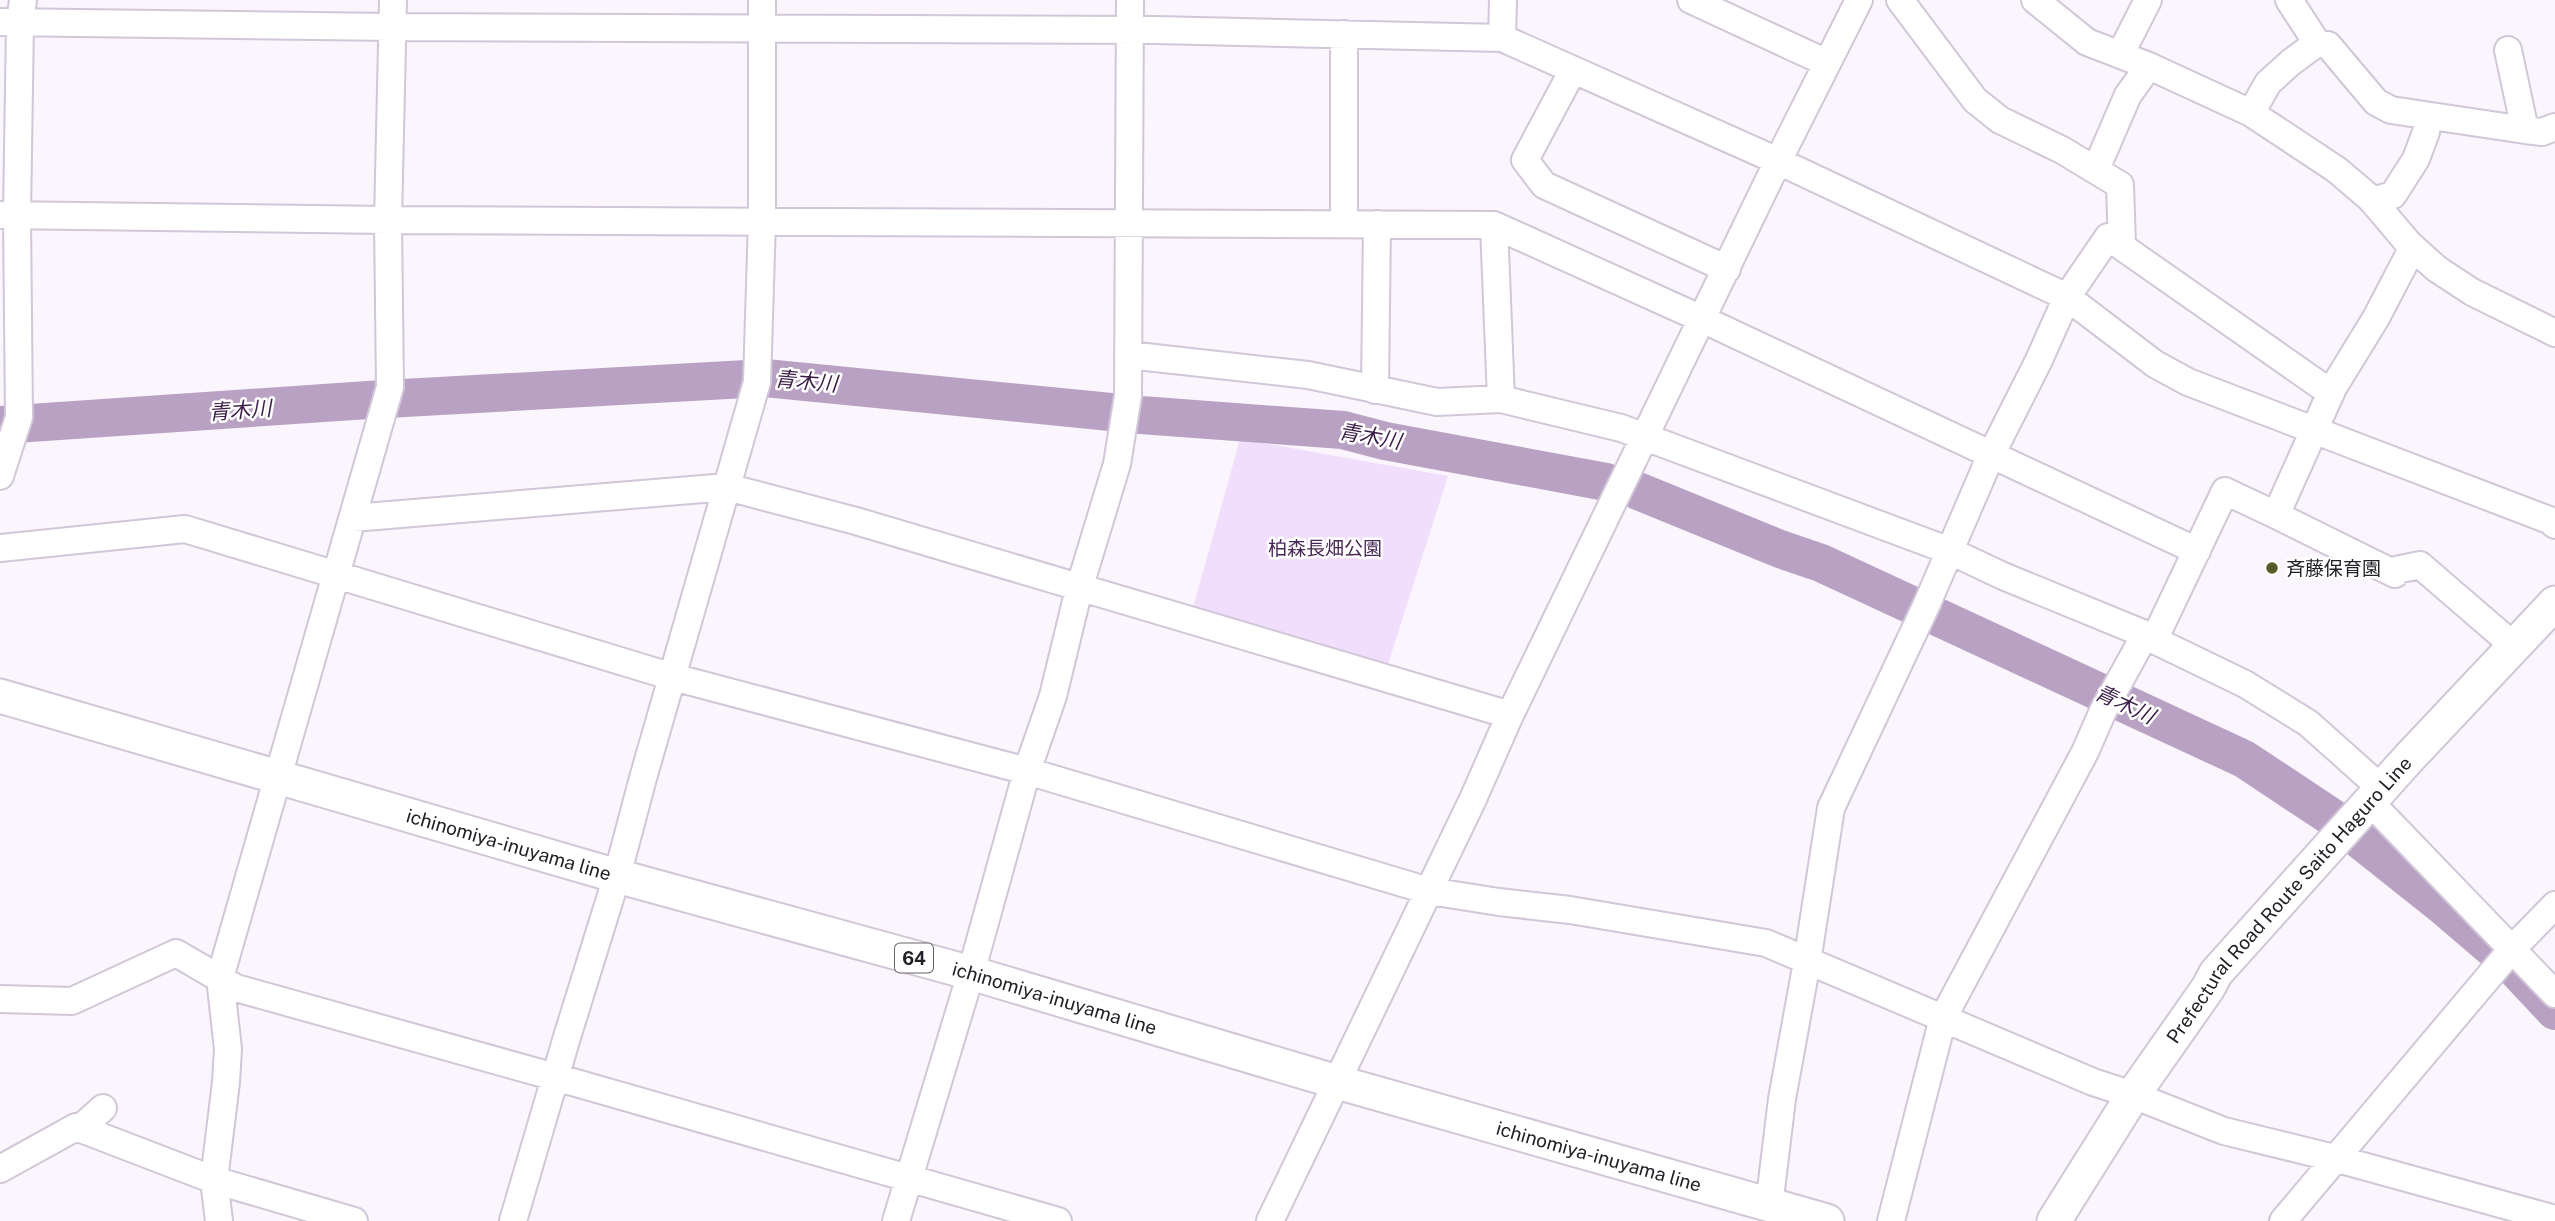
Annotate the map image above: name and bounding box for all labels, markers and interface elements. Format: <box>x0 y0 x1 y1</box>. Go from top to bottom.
water label: 青木川 <box>774 366 840 396</box>
water label: 青木川 <box>208 395 274 425</box>
water label: 青木川 <box>1337 418 1405 454</box>
park label: 柏森長畑公園 <box>1268 537 1382 559</box>
place label: 斉藤保育園 <box>2286 557 2381 579</box>
marker: 斉藤保育園 <box>2264 560 2280 576</box>
water label: 青木川 <box>2091 679 2161 729</box>
street label: Prefectural Road Route Saito Haguro Line <box>2162 752 2416 1047</box>
street label: ichinomiya-inuyama line <box>404 804 614 885</box>
road number: 64 <box>895 944 933 973</box>
street label: ichinomiya-inuyama line <box>950 957 1159 1039</box>
street label: ichinomiya-inuyama line <box>1494 1117 1704 1196</box>

